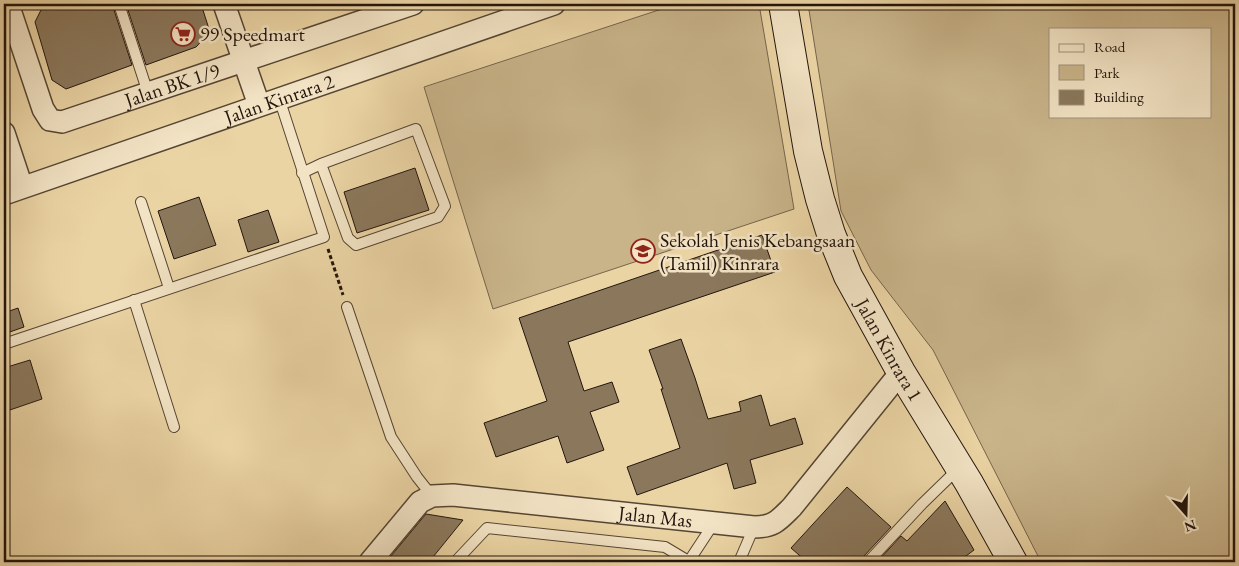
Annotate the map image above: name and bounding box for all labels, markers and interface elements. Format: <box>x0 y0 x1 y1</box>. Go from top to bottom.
supermarket icon: 99 Speedmart <box>170 21 196 47</box>
place label: 99 Speedmart <box>200 21 305 47</box>
legend <box>1049 28 1212 118</box>
text: Road <box>1094 37 1126 56</box>
street label: Jalan BK 1/9 <box>119 57 223 114</box>
text: Park <box>1094 63 1121 82</box>
street label: Jalan Kinrara 2 <box>219 68 338 131</box>
text: Building <box>1094 87 1144 106</box>
place label: Sekolah Jenis Kebangsaan (Tamil) Kinrara <box>660 227 856 276</box>
school or university icon: Sekolah Jenis Kebangsaan (Tamil) Kinrara <box>630 238 656 264</box>
street label: Jalan Kinrara 1 <box>849 292 929 406</box>
north arrow <box>1162 488 1212 538</box>
street label: Jalan Mas <box>615 499 694 533</box>
text: N <box>1181 516 1199 537</box>

